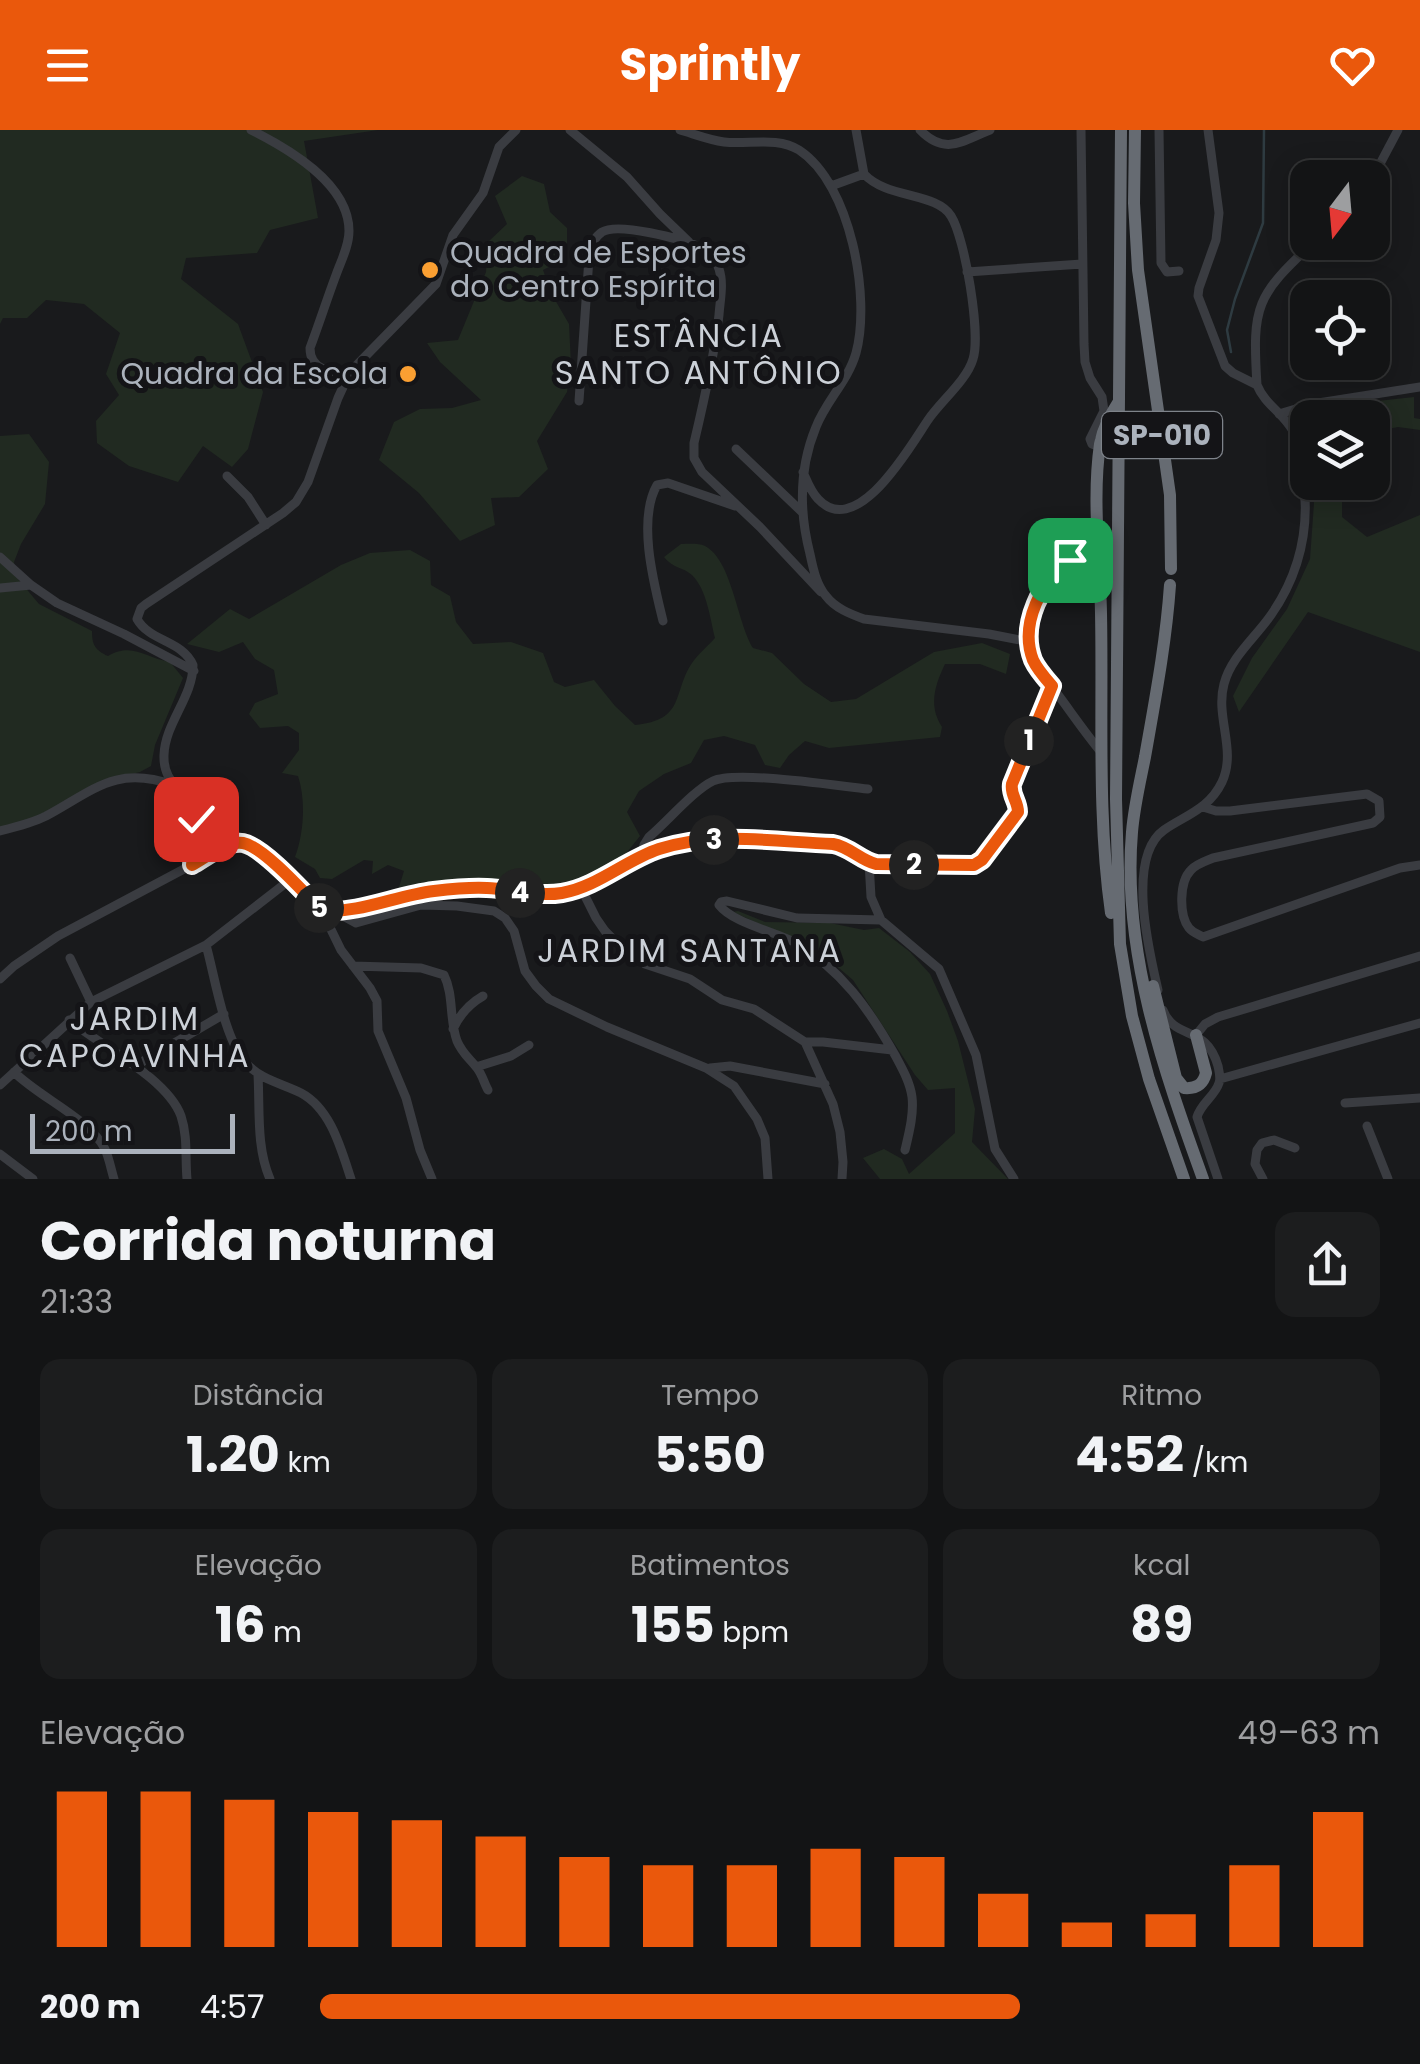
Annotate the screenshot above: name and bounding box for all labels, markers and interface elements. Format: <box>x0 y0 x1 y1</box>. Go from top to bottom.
text: Sprintly <box>619 33 801 96</box>
icon: menu <box>40 38 95 93</box>
icon: heart <box>1325 38 1380 93</box>
north arrow <box>1290 160 1390 260</box>
map controls <box>1290 160 1390 500</box>
place label: Quadra de Esportes do Centro Espírita <box>450 231 747 308</box>
marker: Quadra de Esportes do Centro Espírita <box>419 259 441 281</box>
button: locate <box>1290 280 1390 380</box>
district label: ESTÂNCIA SANTO ANTÔNIO <box>555 313 843 395</box>
place label: Quadra da Escola <box>120 352 388 395</box>
marker: Quadra da Escola <box>397 363 419 385</box>
button: layers <box>1290 400 1390 500</box>
road number: SP-010 <box>1102 412 1222 458</box>
pin <box>1028 518 1113 603</box>
icon: arrive <box>1043 533 1098 588</box>
pin: 1 <box>1004 716 1054 766</box>
text: 1 <box>1024 721 1034 760</box>
pin <box>154 777 239 862</box>
icon: check <box>169 792 224 847</box>
pin: 3 <box>689 815 739 865</box>
text: 3 <box>706 820 722 859</box>
pin: 2 <box>889 840 939 890</box>
text: 2 <box>906 845 922 884</box>
pin: 4 <box>495 868 545 918</box>
text: 4 <box>511 873 529 912</box>
pin: 5 <box>294 883 344 933</box>
text: 5 <box>310 888 328 927</box>
district label: JARDIM SANTANA <box>537 928 843 973</box>
district label: JARDIM CAPOAVINHA <box>19 996 251 1078</box>
scale bar <box>30 1109 235 1154</box>
text: 200 m <box>45 1112 133 1151</box>
text: Corrida noturna <box>40 1202 496 1279</box>
button: share <box>1275 1212 1380 1317</box>
text: 21:33 <box>40 1279 113 1324</box>
text: Distância <box>193 1376 324 1415</box>
text: Tempo <box>661 1376 759 1415</box>
text: Ritmo <box>1121 1376 1202 1415</box>
text: 1.20 <box>186 1419 280 1490</box>
text: 5:50 <box>654 1419 766 1490</box>
text: 4:52 <box>1075 1419 1184 1490</box>
text: km <box>280 1443 331 1482</box>
text: /km <box>1184 1443 1248 1482</box>
text: Elevação <box>195 1546 322 1585</box>
text: Batimentos <box>630 1546 790 1585</box>
text: kcal <box>1133 1546 1190 1585</box>
text: 16 <box>215 1589 265 1660</box>
text: 155 <box>631 1589 715 1660</box>
text: 89 <box>1130 1589 1193 1660</box>
text: m <box>265 1613 302 1652</box>
text: bpm <box>715 1613 789 1652</box>
text: Elevação <box>40 1710 185 1755</box>
text: 49–63 m <box>1237 1710 1380 1755</box>
text: 200 m <box>40 1984 141 2029</box>
text: 4:57 <box>200 1984 265 2029</box>

